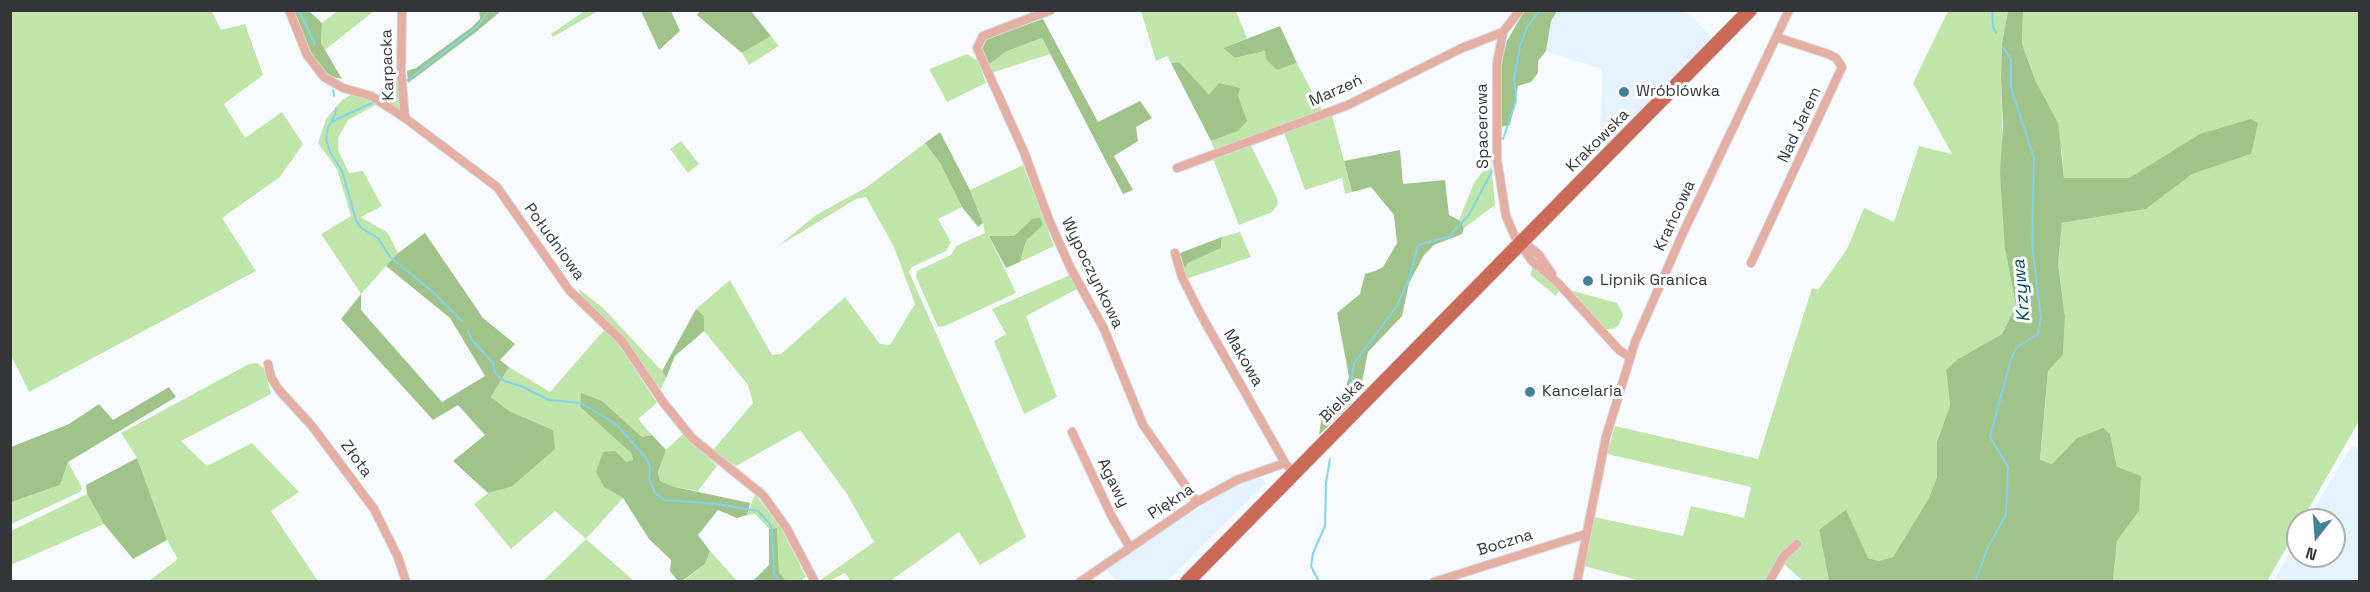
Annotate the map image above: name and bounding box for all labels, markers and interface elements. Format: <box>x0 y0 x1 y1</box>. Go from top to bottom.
street label: Karpacka <box>377 29 399 101</box>
street label: Marzeń <box>1306 71 1366 111</box>
place label: Wróblówka <box>1636 82 1720 102</box>
street label: Spacerowa <box>1473 83 1493 169</box>
street label: Nad Jarem <box>1774 84 1826 166</box>
marker: Wróblówka <box>1617 85 1631 99</box>
street label: Krakowska <box>1562 105 1634 177</box>
street label: Krańcowa <box>1650 178 1700 254</box>
street label: Południowa <box>520 200 588 284</box>
street label: Wypoczynkowa <box>1057 214 1127 332</box>
water label: Krzywa <box>2009 259 2035 323</box>
place label: Lipnik Granica <box>1600 271 1707 291</box>
marker: Lipnik Granica <box>1581 274 1595 288</box>
street label: Makowa <box>1219 326 1267 390</box>
street label: Bielska <box>1316 375 1368 427</box>
place label: Kancelaria <box>1542 382 1622 402</box>
marker: Kancelaria <box>1523 385 1537 399</box>
street label: Złota <box>336 437 376 481</box>
street label: Agawy <box>1093 455 1133 511</box>
street label: Piękna <box>1145 480 1197 524</box>
north arrow <box>2286 508 2346 568</box>
street label: Boczna <box>1475 525 1535 561</box>
text: N <box>2303 542 2319 565</box>

